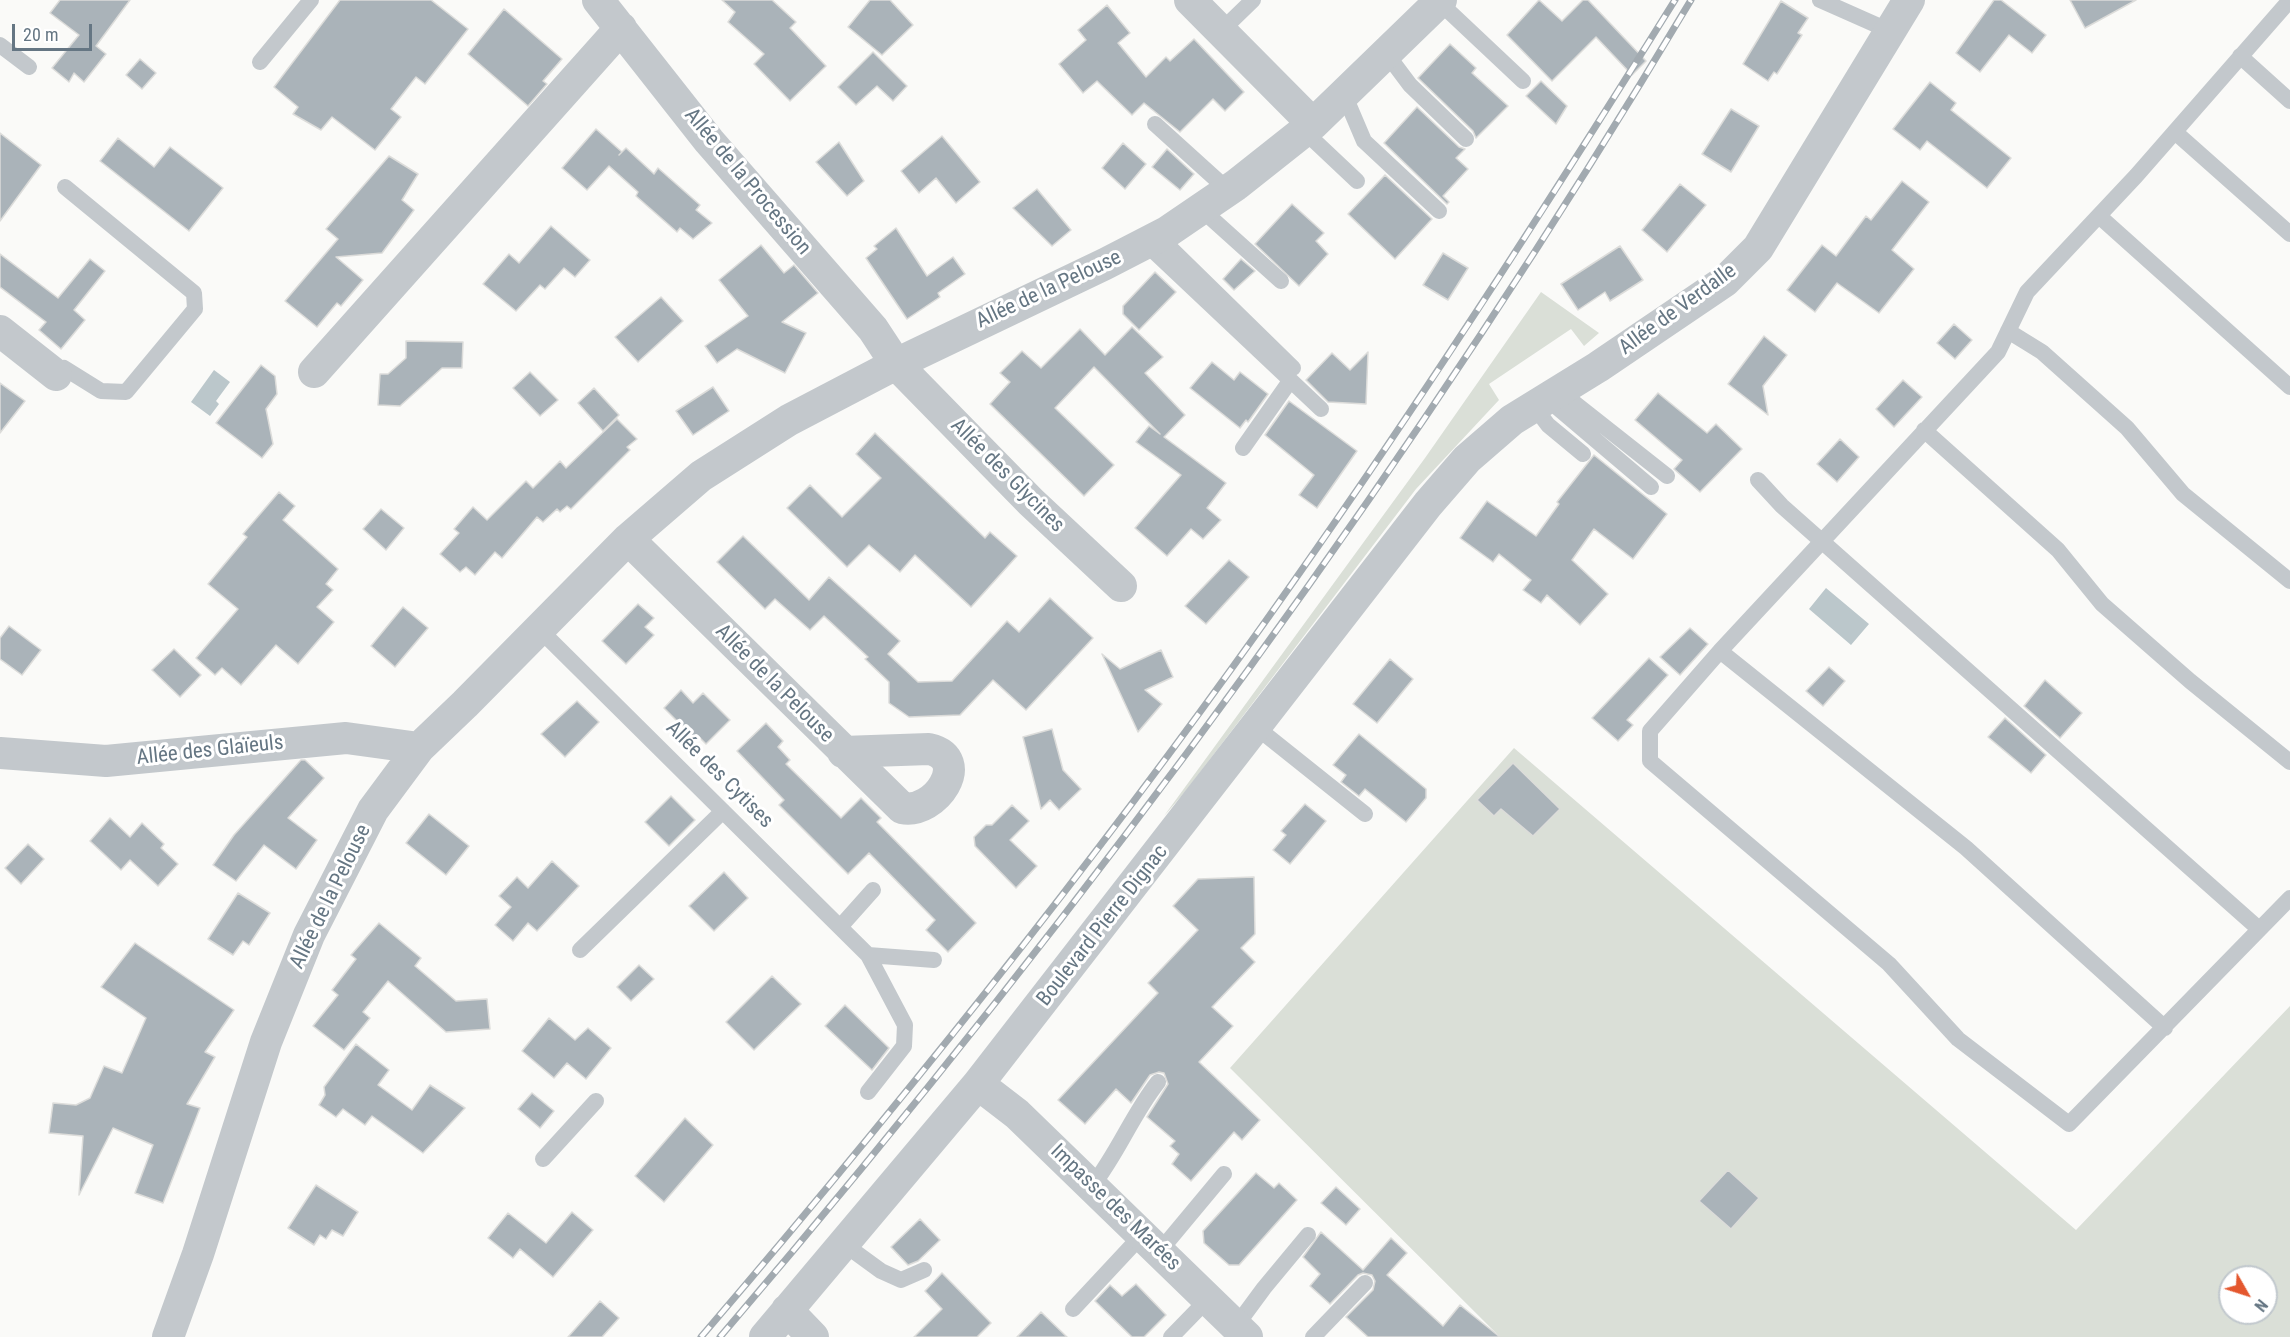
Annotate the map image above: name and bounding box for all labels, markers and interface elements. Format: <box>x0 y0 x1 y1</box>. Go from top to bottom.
scale bar <box>15 12 94 50</box>
text: 20 m <box>23 24 58 45</box>
street label: Allée de la Procession <box>678 104 816 260</box>
street label: Allée de la Pelouse <box>972 245 1126 335</box>
street label: Allée de Verdalle <box>1615 259 1741 361</box>
street label: Allée des Glycines <box>945 414 1069 538</box>
street label: Allée de la Pelouse <box>709 619 839 749</box>
street label: Allée des Cytises <box>660 716 778 834</box>
street label: Allée des Glaïeuls <box>135 731 285 771</box>
street label: Allée de la Pelouse <box>285 821 377 973</box>
street label: Boulevard Pierre Dignac <box>1032 840 1174 1012</box>
street label: Impasse des Marées <box>1045 1139 1185 1277</box>
north arrow <box>2218 1265 2278 1325</box>
text: N <box>2250 1296 2271 1315</box>

